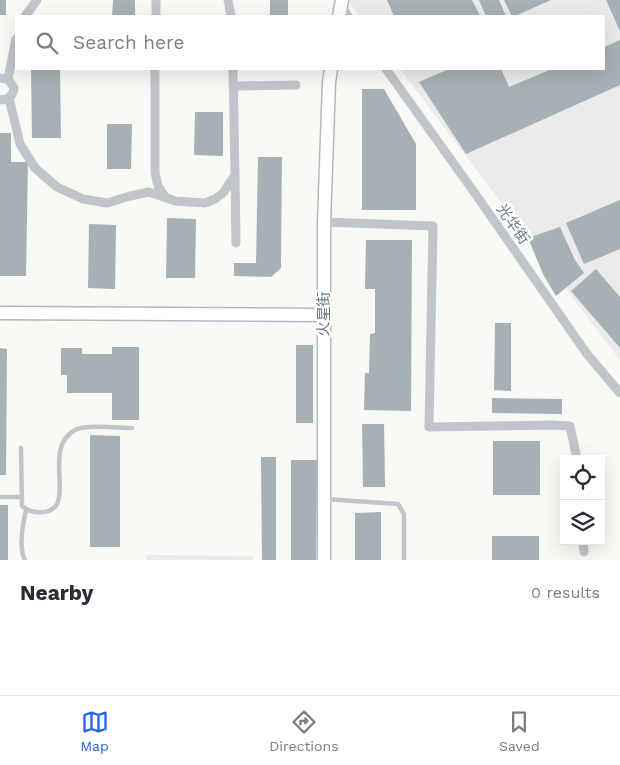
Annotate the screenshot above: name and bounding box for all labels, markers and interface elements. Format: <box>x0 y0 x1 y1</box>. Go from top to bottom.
search box <box>15 15 605 70</box>
icon: search <box>33 29 61 57</box>
text: Search here <box>73 31 184 54</box>
street label: 光华街 <box>493 200 533 248</box>
street label: 火星街 <box>315 291 333 337</box>
map controls <box>560 455 605 545</box>
button: locate <box>560 455 605 500</box>
button: layers <box>560 500 605 545</box>
text: Nearby <box>20 580 93 605</box>
text: 0 results <box>531 583 600 602</box>
tab: Map <box>80 708 109 754</box>
tab: Directions <box>269 708 339 754</box>
tab: Saved <box>499 708 540 754</box>

